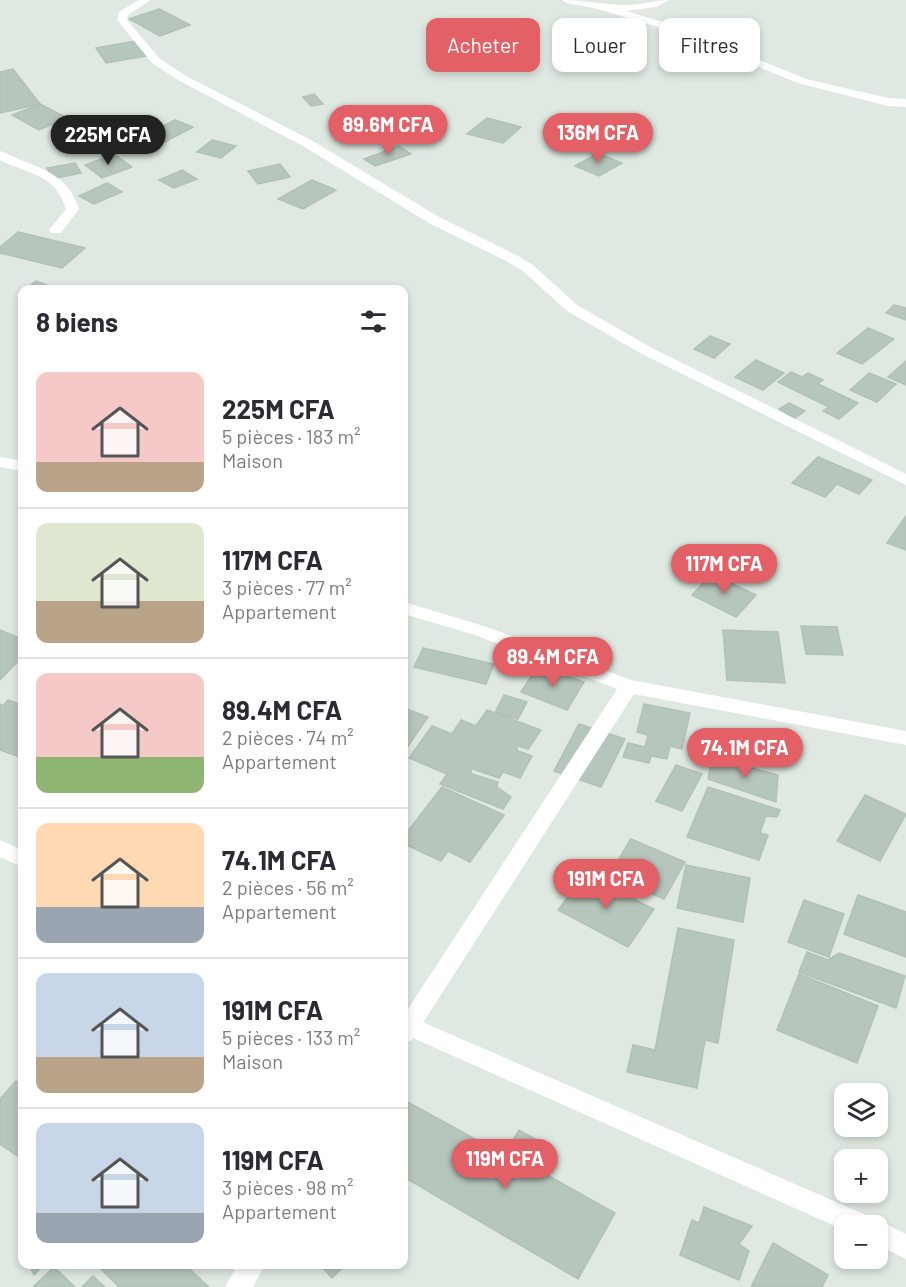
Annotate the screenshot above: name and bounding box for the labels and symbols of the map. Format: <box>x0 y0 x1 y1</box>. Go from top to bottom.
pin: 89.6M CFA <box>319 105 457 156</box>
pin: 136M CFA <box>536 113 660 164</box>
pin: 225M CFA <box>46 115 170 166</box>
pin: 117M CFA <box>662 544 786 595</box>
pin: 89.4M CFA <box>484 637 622 688</box>
pin: 74.1M CFA <box>676 728 814 779</box>
pin: 191M CFA <box>544 859 668 910</box>
pin: 119M CFA <box>443 1139 567 1190</box>

